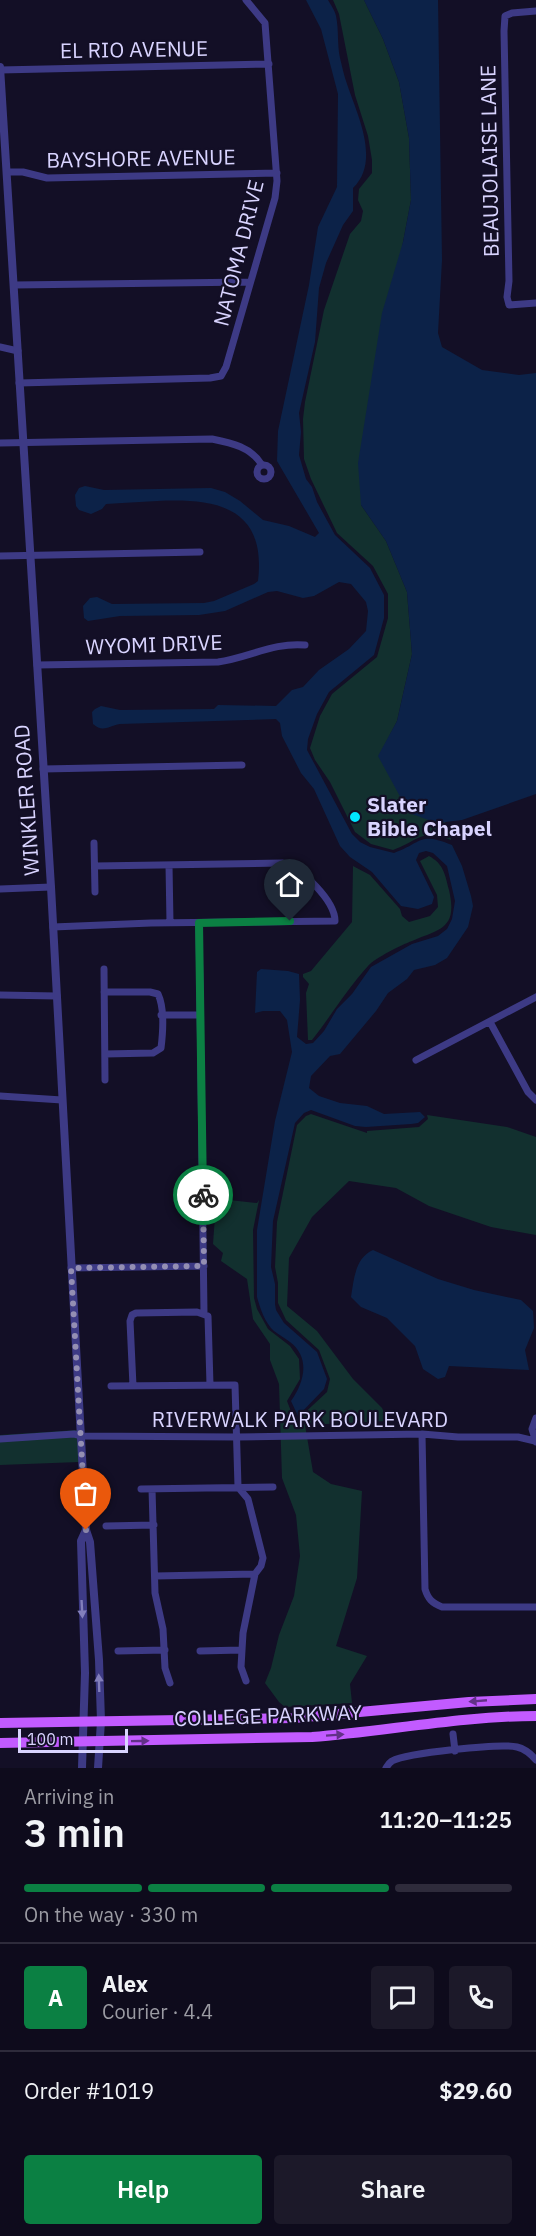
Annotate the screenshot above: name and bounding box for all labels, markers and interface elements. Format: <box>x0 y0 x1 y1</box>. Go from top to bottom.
street label: EL RIO AVENUE <box>60 34 208 64</box>
street label: BEAUJOLAISE LANE <box>473 65 505 257</box>
street label: BAYSHORE AVENUE <box>46 142 236 174</box>
street label: NATOMA DRIVE <box>206 177 270 329</box>
street label: WYOMI DRIVE <box>85 628 223 660</box>
street label: WINKLER ROAD <box>7 723 45 877</box>
place label: Slater Bible Chapel <box>367 790 492 842</box>
marker: Slater Bible Chapel <box>348 810 362 824</box>
pin <box>264 859 315 921</box>
icon: home <box>273 868 306 901</box>
courier <box>173 1165 233 1225</box>
icon: bike <box>187 1179 220 1212</box>
street label: RIVERWALK PARK BOULEVARD <box>152 1405 448 1433</box>
pin <box>60 1468 111 1530</box>
icon: bag <box>69 1477 102 1510</box>
one-way arrow <box>78 1600 87 1619</box>
one-way arrow <box>95 1674 104 1693</box>
one-way arrow <box>468 1696 487 1706</box>
street label: COLLEGE PARKWAY <box>174 1698 363 1732</box>
scale bar <box>18 1726 128 1754</box>
text: 100 m <box>27 1729 74 1749</box>
one-way arrow <box>325 1730 344 1740</box>
one-way arrow <box>130 1736 149 1745</box>
text: Arriving in <box>24 1783 114 1810</box>
text: 11:20–11:25 <box>379 1805 512 1834</box>
text: 3 min <box>24 1807 125 1858</box>
text: On the way · 330 m <box>24 1901 198 1928</box>
button: chat <box>371 1966 434 2029</box>
button: phone <box>449 1966 512 2029</box>
text: Alex <box>102 1969 148 1998</box>
text: A <box>48 1983 63 2012</box>
text: Courier · 4.4 <box>102 1998 213 2025</box>
text: Order #1019 <box>24 2076 154 2105</box>
text: $29.60 <box>439 2076 512 2105</box>
button: Help <box>24 2155 262 2224</box>
button: Share <box>274 2155 512 2224</box>

